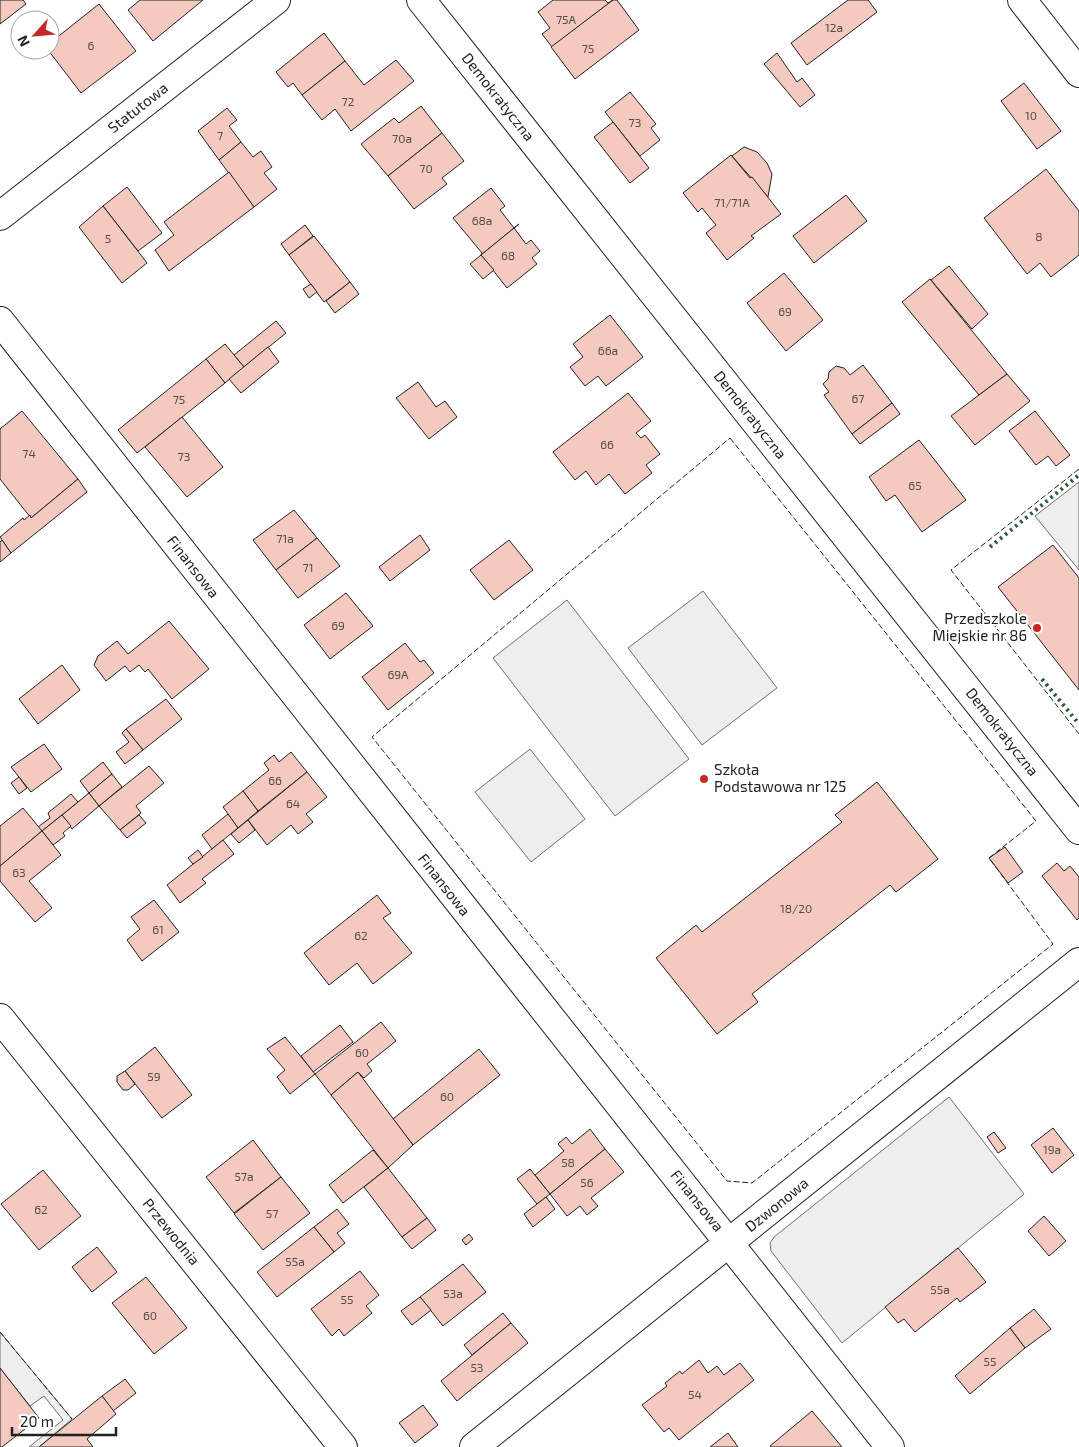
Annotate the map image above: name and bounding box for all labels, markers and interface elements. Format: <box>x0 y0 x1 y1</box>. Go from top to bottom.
north arrow <box>10 10 60 60</box>
house number: 75A <box>556 12 577 26</box>
house number: 12a <box>825 20 843 34</box>
text: N <box>13 33 33 49</box>
house number: 6 <box>88 38 95 52</box>
house number: 75 <box>582 41 594 55</box>
street label: Demokratyczna <box>459 49 539 144</box>
street label: Statutowa <box>104 78 171 136</box>
house number: 72 <box>342 94 355 108</box>
house number: 10 <box>1025 108 1037 122</box>
house number: 73 <box>629 115 641 129</box>
house number: 7 <box>217 128 223 142</box>
house number: 70a <box>392 131 412 145</box>
house number: 70 <box>419 161 433 175</box>
house number: 71/71A <box>714 195 750 209</box>
house number: 68a <box>472 213 492 227</box>
house number: 8 <box>1035 229 1043 243</box>
house number: 5 <box>105 231 111 245</box>
house number: 68 <box>501 248 515 262</box>
house number: 69 <box>778 304 792 318</box>
house number: 66a <box>598 343 618 357</box>
street label: Demokratyczna <box>711 367 791 462</box>
house number: 67 <box>851 391 865 405</box>
house number: 75 <box>173 392 185 406</box>
house number: 66 <box>600 437 614 451</box>
house number: 74 <box>22 446 36 460</box>
house number: 73 <box>178 449 190 463</box>
house number: 65 <box>908 478 922 492</box>
house number: 71a <box>276 531 294 545</box>
street label: Finansowa <box>164 532 224 601</box>
house number: 71 <box>303 560 313 574</box>
place label: Przedszkole Miejskie nr 86 <box>932 609 1027 645</box>
house number: 69 <box>331 618 345 632</box>
marker: Przedszkole Miejskie nr 86 <box>1031 622 1043 634</box>
house number: 69A <box>387 667 409 681</box>
street label: Demokratyczna <box>963 684 1043 779</box>
place label: Szkoła Podstawowa nr 125 <box>714 760 846 795</box>
house number: 66 <box>268 773 282 787</box>
marker: Szkoła Podstawowa nr 125 <box>698 773 710 785</box>
house number: 64 <box>286 796 300 810</box>
street label: Finansowa <box>415 850 475 919</box>
house number: 63 <box>12 865 26 879</box>
house number: 18/20 <box>780 901 812 915</box>
house number: 61 <box>152 922 164 936</box>
house number: 62 <box>354 928 368 942</box>
house number: 60 <box>355 1045 369 1059</box>
house number: 59 <box>147 1069 161 1083</box>
house number: 60 <box>440 1089 454 1103</box>
house number: 19a <box>1043 1142 1061 1156</box>
house number: 58 <box>561 1155 575 1169</box>
street label: Finansowa <box>667 1166 728 1235</box>
house number: 57a <box>234 1169 254 1183</box>
street label: Dzwonowa <box>741 1173 812 1235</box>
house number: 56 <box>580 1175 594 1189</box>
street label: Przewodnia <box>139 1194 204 1268</box>
house number: 62 <box>34 1202 48 1216</box>
house number: 57 <box>266 1206 278 1220</box>
house number: 55a <box>285 1254 305 1268</box>
house number: 55a <box>930 1282 950 1296</box>
house number: 53a <box>443 1286 463 1300</box>
house number: 55 <box>341 1292 353 1306</box>
house number: 60 <box>143 1308 157 1322</box>
house number: 55 <box>984 1354 996 1368</box>
house number: 53 <box>470 1360 484 1374</box>
house number: 54 <box>688 1387 702 1401</box>
scale bar <box>12 1404 116 1436</box>
text: 20 m <box>20 1412 54 1430</box>

